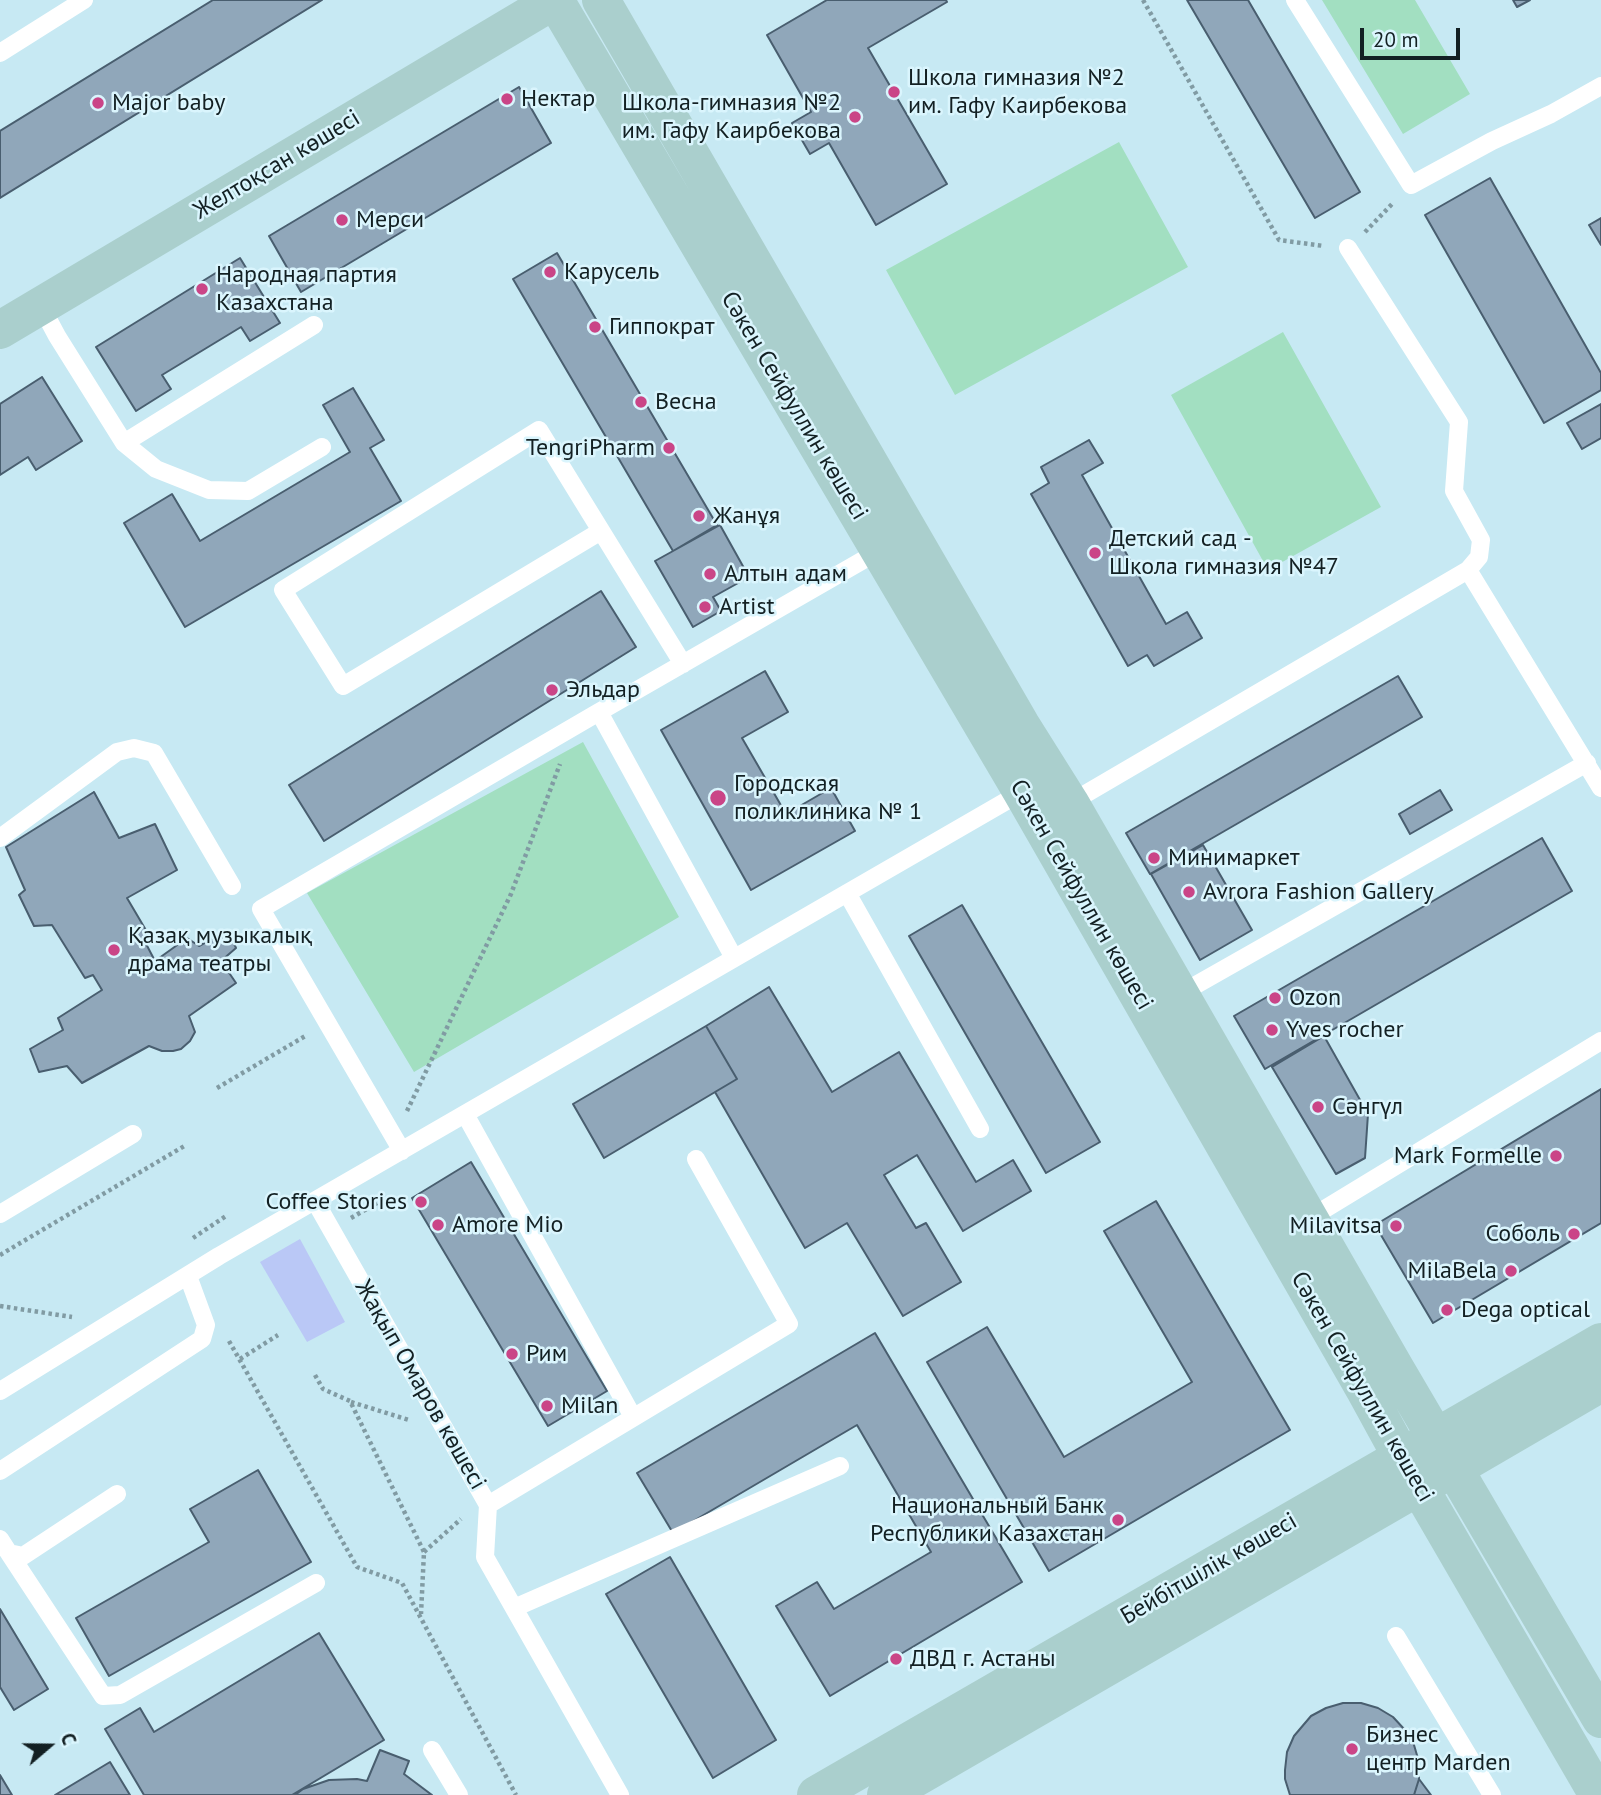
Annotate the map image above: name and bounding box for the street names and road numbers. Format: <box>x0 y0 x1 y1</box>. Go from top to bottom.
street label: Желтоқсан көшесі <box>189 104 365 226</box>
street label: Сәкен Сейфуллин көшесі <box>714 287 874 525</box>
street label: Сәкен Сейфуллин көшесі <box>1003 775 1159 1015</box>
street label: Сәкен Сейфуллин көшесі <box>1284 1267 1440 1507</box>
street label: Жақып Омаров көшесі <box>348 1275 492 1495</box>
street label: Бейбітшілік көшесі <box>1116 1507 1302 1631</box>

